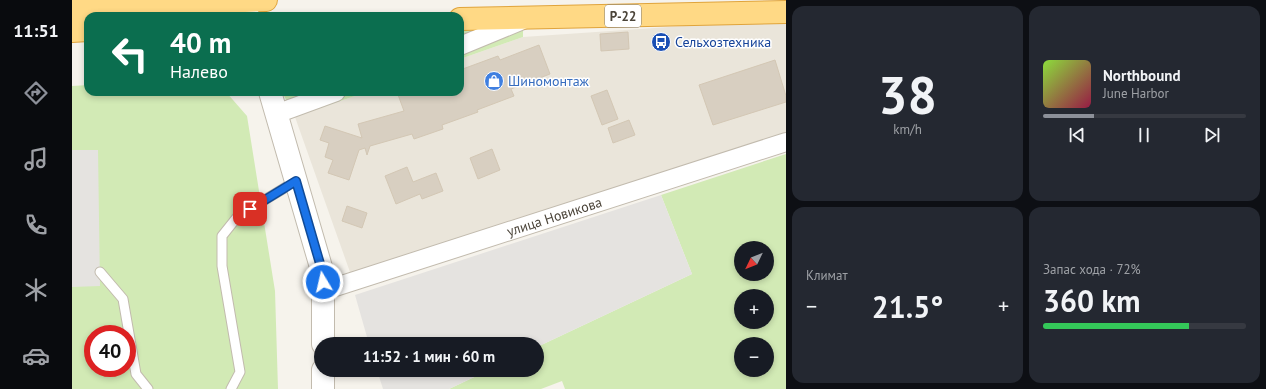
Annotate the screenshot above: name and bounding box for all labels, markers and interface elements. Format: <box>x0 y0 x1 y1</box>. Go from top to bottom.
road number: Р-22 <box>605 5 641 27</box>
text: 11:51 <box>13 19 59 42</box>
text: 40 m <box>170 24 231 61</box>
icon: left <box>104 28 156 80</box>
bus stop icon: Сельхозтехника <box>650 31 672 53</box>
place label: Сельхозтехника <box>675 33 771 51</box>
text: Налево <box>170 60 228 83</box>
text: 38 <box>878 61 937 128</box>
text: Northbound <box>1103 66 1180 85</box>
shop icon: Шиномонтаж <box>483 70 505 92</box>
place label: Шиномонтаж <box>508 72 590 90</box>
icon: directions <box>22 79 50 107</box>
text: June Harbor <box>1103 85 1169 102</box>
text: km/h <box>893 121 922 138</box>
icon: previous <box>1066 124 1088 146</box>
icon: pause <box>1133 124 1155 146</box>
icon: next <box>1201 124 1223 146</box>
icon: music <box>22 145 50 173</box>
pin <box>233 192 267 226</box>
street label: улица Новикова <box>504 193 604 240</box>
icon: arrive <box>239 198 261 220</box>
icon: phone <box>22 211 50 239</box>
north arrow <box>734 241 774 281</box>
map controls <box>734 241 774 377</box>
position arrow <box>302 261 344 303</box>
text: Запас хода · 72% <box>1043 261 1141 278</box>
text: Климат <box>806 267 848 284</box>
icon: climate <box>22 276 50 304</box>
text: 360 km <box>1043 281 1141 320</box>
text: 21.5° <box>872 287 943 326</box>
button: + <box>734 289 774 329</box>
text: − <box>806 292 817 320</box>
text: + <box>998 292 1009 320</box>
speed limit sign: 40 <box>84 325 136 377</box>
button: − <box>734 337 774 377</box>
icon: car <box>22 342 50 370</box>
text: 11:52 · 1 мин · 60 m <box>363 347 495 366</box>

